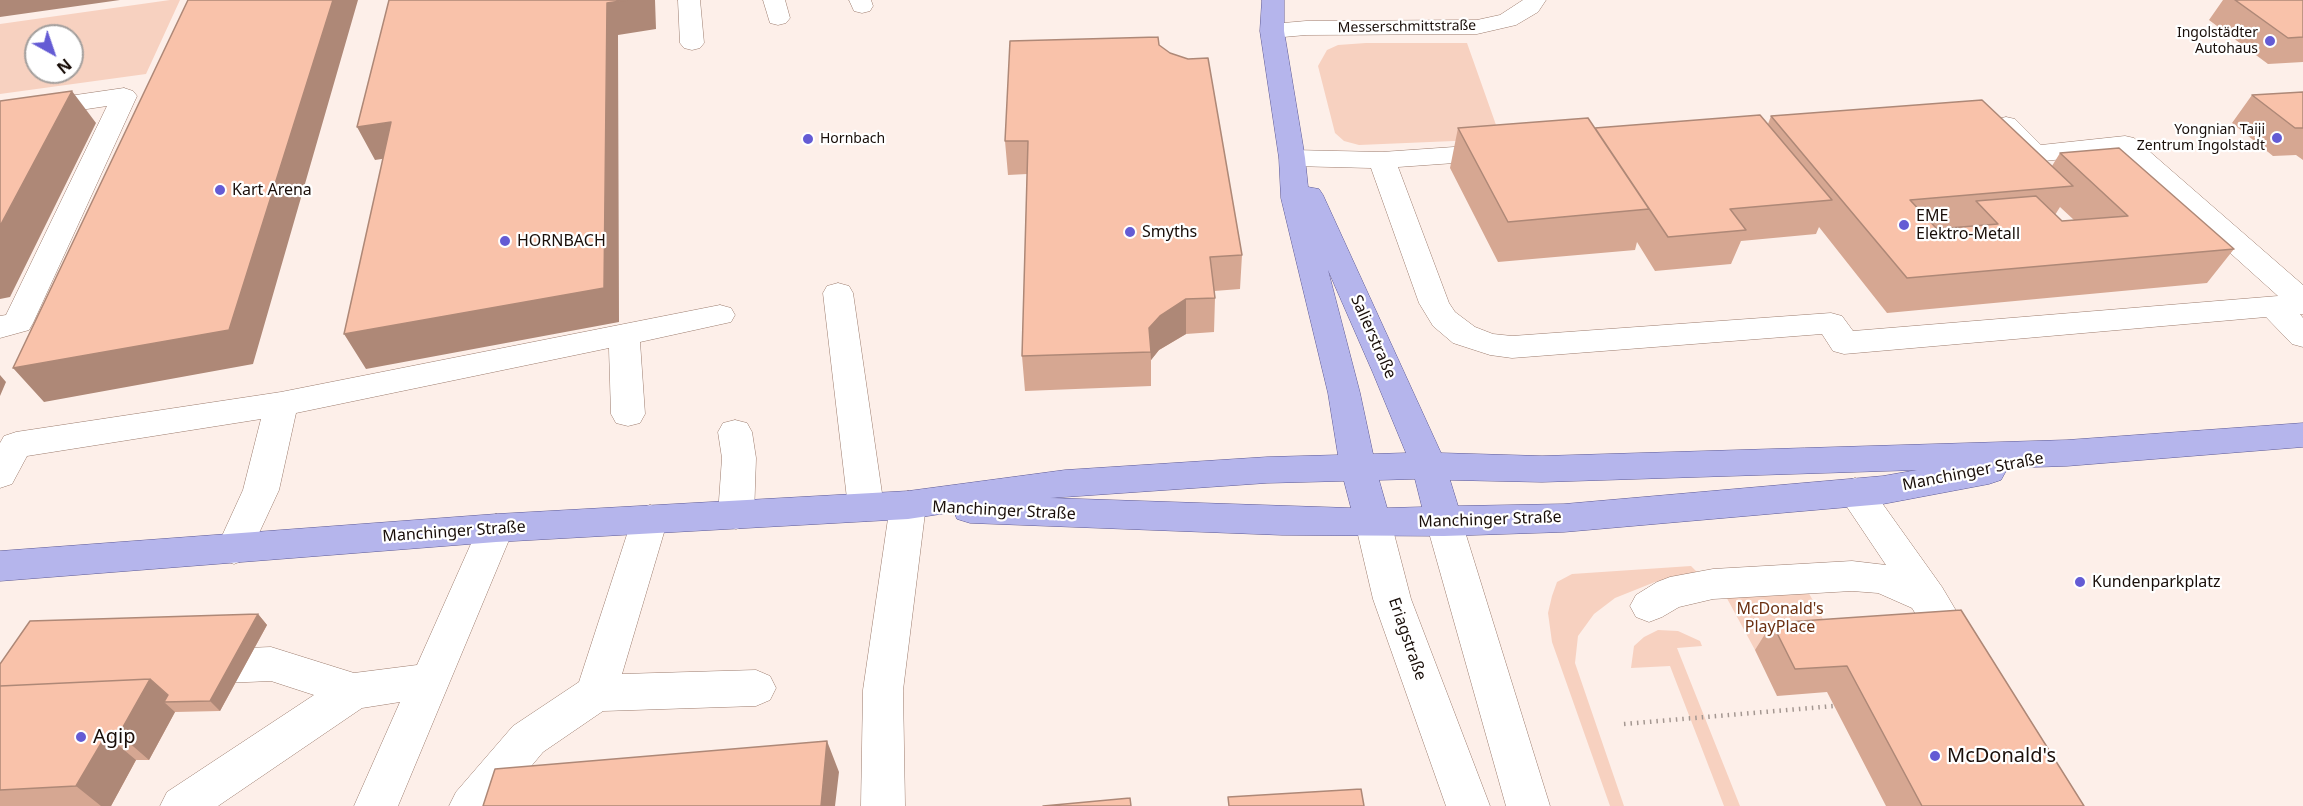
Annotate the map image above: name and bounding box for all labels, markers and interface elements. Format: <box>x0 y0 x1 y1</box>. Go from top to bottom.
street label: Messerschmittstraße <box>1338 17 1476 37</box>
north arrow <box>24 24 84 84</box>
place label: Ingolstädter Autohaus <box>2177 25 2258 57</box>
marker: Ingolstädter Autohaus <box>2263 34 2277 48</box>
text: N <box>52 54 76 79</box>
place label: Yongnian Taiji Zentrum Ingolstadt <box>2137 122 2265 154</box>
place label: Hornbach <box>820 131 885 147</box>
marker: Yongnian Taiji Zentrum Ingolstadt <box>2270 131 2284 145</box>
marker: Hornbach <box>801 132 815 146</box>
place label: Kart Arena <box>232 180 312 200</box>
marker: Kart Arena <box>213 183 227 197</box>
place label: EME Elektro-Metall <box>1916 206 2020 244</box>
marker: EME Elektro-Metall <box>1897 218 1911 232</box>
place label: Smyths <box>1142 222 1197 242</box>
marker: Smyths <box>1123 225 1137 239</box>
place label: HORNBACH <box>517 231 606 251</box>
marker: HORNBACH <box>498 234 512 248</box>
street label: Salierstraße <box>1346 292 1400 382</box>
street label: Manchinger Straße <box>1901 449 2045 495</box>
street label: Manchinger Straße <box>932 498 1076 524</box>
street label: Manchinger Straße <box>1418 508 1562 532</box>
street label: Manchinger Straße <box>382 517 526 547</box>
place label: Kundenparkplatz <box>2092 572 2221 592</box>
marker: Kundenparkplatz <box>2073 575 2087 589</box>
street label: Eriagstraße <box>1384 595 1430 683</box>
park label: McDonald's PlayPlace <box>1736 599 1824 637</box>
place label: Agip <box>93 725 136 749</box>
marker: Agip <box>74 730 88 744</box>
place label: McDonald's <box>1947 744 2056 768</box>
marker: McDonald's <box>1928 749 1942 763</box>

